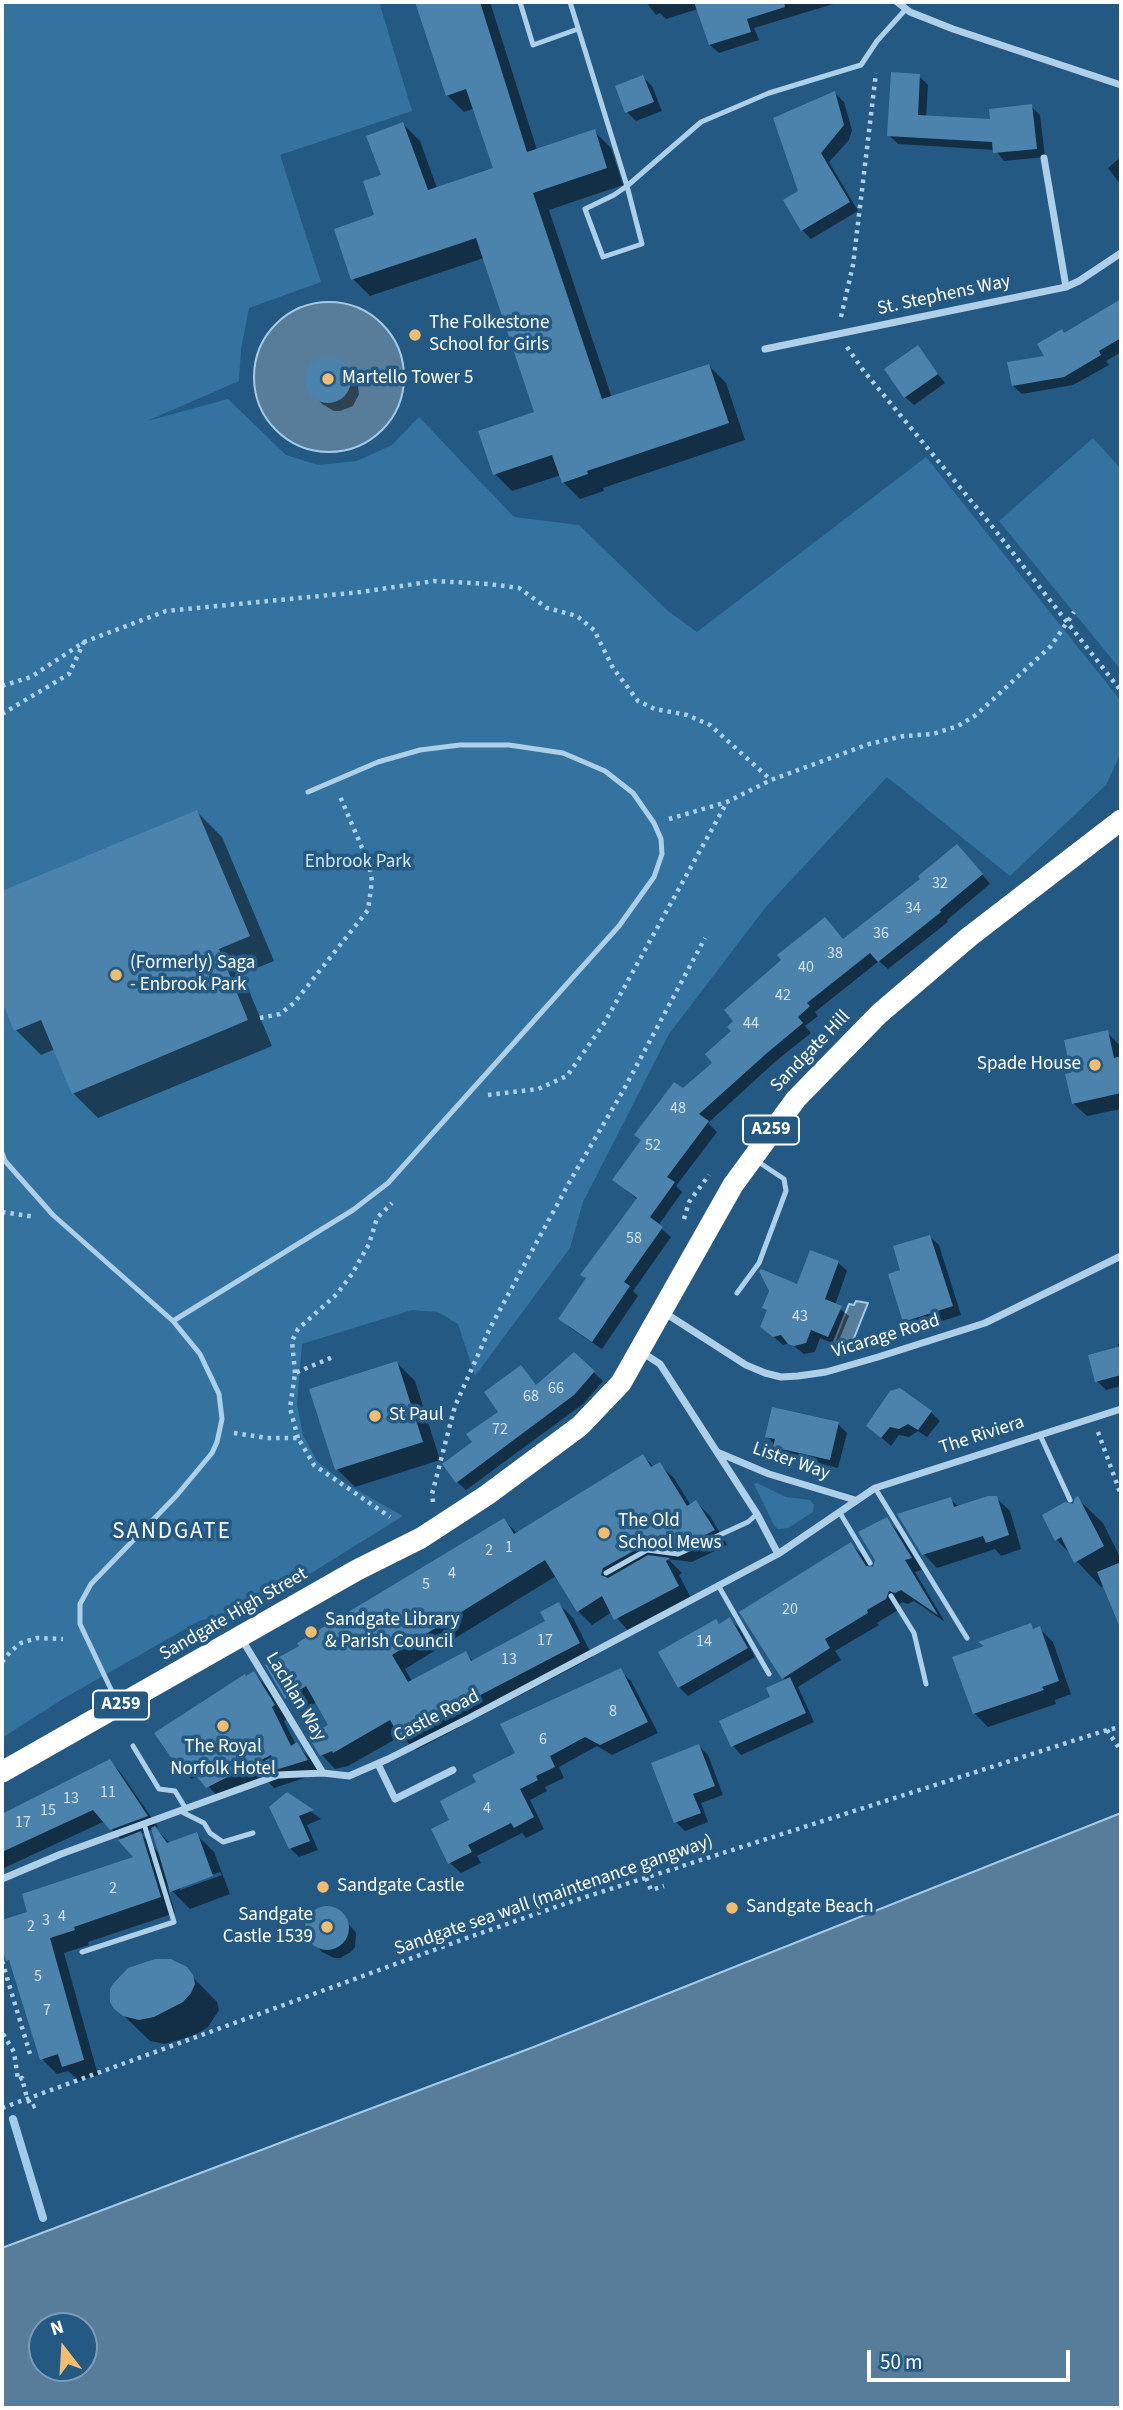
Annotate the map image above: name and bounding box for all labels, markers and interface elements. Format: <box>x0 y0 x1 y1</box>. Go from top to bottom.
street label: St. Stephens Way <box>875 271 1013 321</box>
place label: The Folkestone School for Girls <box>429 313 549 357</box>
marker: The Folkestone School for Girls <box>407 327 423 343</box>
place label: Martello Tower 5 <box>342 368 473 390</box>
marker: Martello Tower 5 <box>320 371 336 387</box>
park label: Enbrook Park <box>305 852 411 874</box>
house number: 32 <box>932 874 948 894</box>
house number: 34 <box>905 899 921 919</box>
house number: 36 <box>873 924 889 944</box>
house number: 38 <box>827 944 843 964</box>
place label: (Formerly) Saga - Enbrook Park <box>130 953 255 997</box>
house number: 40 <box>798 958 814 978</box>
marker: (Formerly) Saga - Enbrook Park <box>108 967 124 983</box>
house number: 42 <box>775 986 791 1006</box>
street label: Sandgate Hill <box>766 1006 856 1098</box>
house number: 44 <box>743 1014 759 1034</box>
place label: Spade House <box>977 1054 1081 1076</box>
marker: Spade House <box>1087 1057 1103 1073</box>
house number: 48 <box>670 1099 686 1119</box>
road number: A259 <box>743 1115 799 1144</box>
house number: 52 <box>645 1136 661 1156</box>
house number: 58 <box>626 1229 642 1249</box>
house number: 43 <box>792 1307 808 1327</box>
street label: Vicarage Road <box>829 1310 943 1364</box>
house number: 66 <box>548 1379 564 1399</box>
house number: 68 <box>523 1387 539 1407</box>
place label: St Paul <box>389 1405 444 1427</box>
marker: St Paul <box>367 1408 383 1424</box>
street label: The Riviera <box>937 1412 1027 1460</box>
house number: 72 <box>492 1420 508 1440</box>
street label: Lister Way <box>749 1438 833 1486</box>
place label: The Old School Mews <box>618 1511 721 1555</box>
district label: SANDGATE <box>113 1519 231 1547</box>
marker: The Old School Mews <box>596 1525 612 1541</box>
house number: 1 <box>505 1538 513 1558</box>
house number: 2 <box>485 1541 493 1561</box>
street label: Sandgate High Street <box>156 1563 312 1667</box>
house number: 4 <box>448 1564 456 1584</box>
house number: 5 <box>422 1575 430 1595</box>
house number: 20 <box>782 1600 798 1620</box>
place label: Sandgate Library & Parish Council <box>325 1610 460 1654</box>
marker: Sandgate Library & Parish Council <box>303 1624 319 1640</box>
house number: 17 <box>537 1631 553 1651</box>
house number: 14 <box>696 1632 712 1652</box>
street label: Lachlan Way <box>260 1648 330 1746</box>
house number: 13 <box>501 1650 517 1670</box>
street label: Castle Road <box>390 1686 484 1748</box>
road number: A259 <box>93 1690 149 1720</box>
house number: 8 <box>609 1702 617 1722</box>
marker: The Royal Norfolk Hotel <box>215 1718 231 1734</box>
house number: 6 <box>539 1730 547 1750</box>
place label: The Royal Norfolk Hotel <box>170 1737 276 1781</box>
house number: 11 <box>100 1783 116 1803</box>
house number: 13 <box>63 1789 79 1809</box>
house number: 4 <box>483 1799 491 1819</box>
house number: 15 <box>40 1801 56 1821</box>
house number: 17 <box>15 1813 31 1833</box>
street label: Sandgate sea wall (maintenance gangway) <box>392 1831 716 1961</box>
place label: Sandgate Castle <box>337 1876 464 1898</box>
house number: 2 <box>109 1879 117 1899</box>
marker: Sandgate Castle <box>315 1879 331 1895</box>
place label: Sandgate Beach <box>746 1897 874 1919</box>
marker: Sandgate Beach <box>724 1900 740 1916</box>
place label: Sandgate Castle 1539 <box>223 1905 313 1949</box>
house number: 4 <box>58 1907 66 1927</box>
house number: 3 <box>42 1911 50 1931</box>
house number: 2 <box>27 1917 35 1937</box>
marker: Sandgate Castle 1539 <box>319 1919 335 1935</box>
house number: 5 <box>34 1967 42 1987</box>
house number: 7 <box>43 2001 51 2021</box>
north arrow <box>28 2312 98 2382</box>
text: N <box>47 2314 67 2343</box>
scale bar <box>871 2336 1074 2380</box>
text: 50 m <box>880 2347 922 2377</box>

